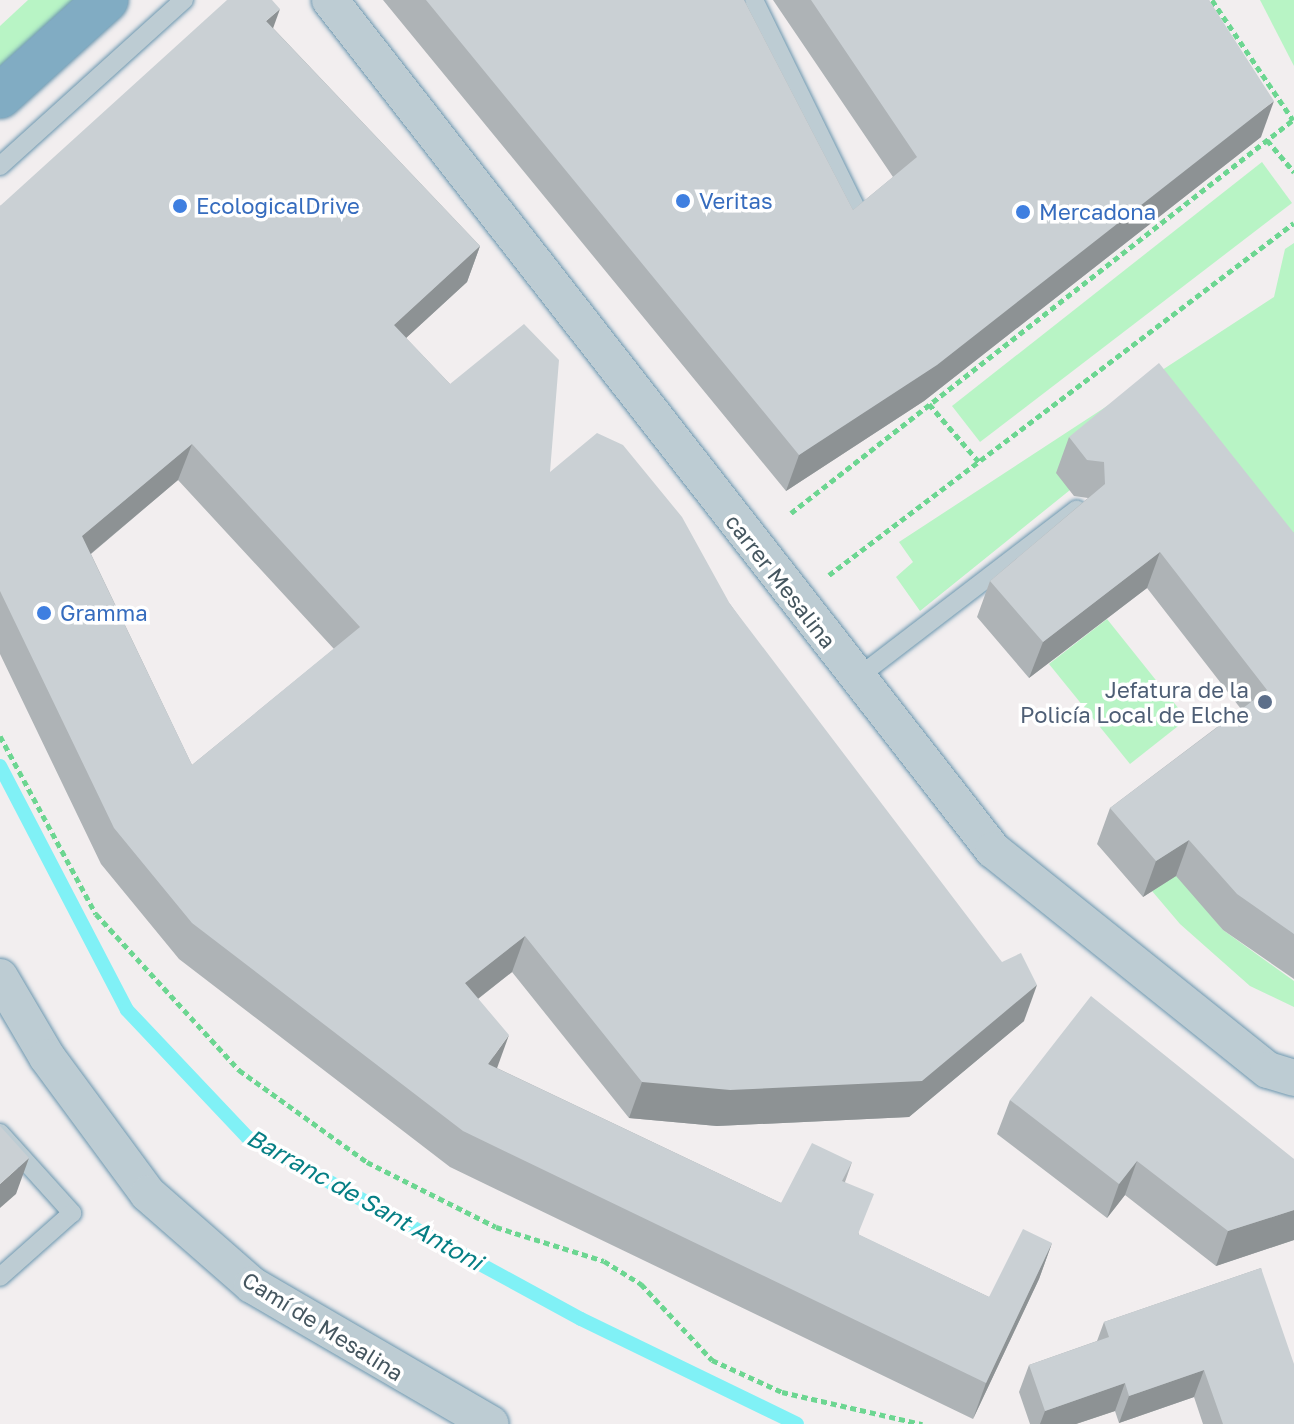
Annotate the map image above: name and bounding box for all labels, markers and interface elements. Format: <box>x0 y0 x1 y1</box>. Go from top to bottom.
place label: Veritas <box>699 188 773 214</box>
marker: Veritas <box>674 192 692 210</box>
place label: EcologicalDrive <box>196 193 360 219</box>
marker: EcologicalDrive <box>171 197 189 215</box>
place label: Mercadona <box>1039 199 1156 225</box>
marker: Mercadona <box>1014 203 1032 221</box>
street label: carrer Mesalina <box>720 509 842 653</box>
place label: Gramma <box>60 600 148 626</box>
marker: Gramma <box>35 604 53 622</box>
place label: Jefatura de la Policía Local de Elche <box>1020 676 1249 728</box>
marker: Jefatura de la Policía Local de Elche <box>1256 693 1274 711</box>
water label: Barranc de Sant Antoni <box>242 1122 488 1276</box>
street label: Camí de Mesalina <box>238 1266 408 1386</box>

